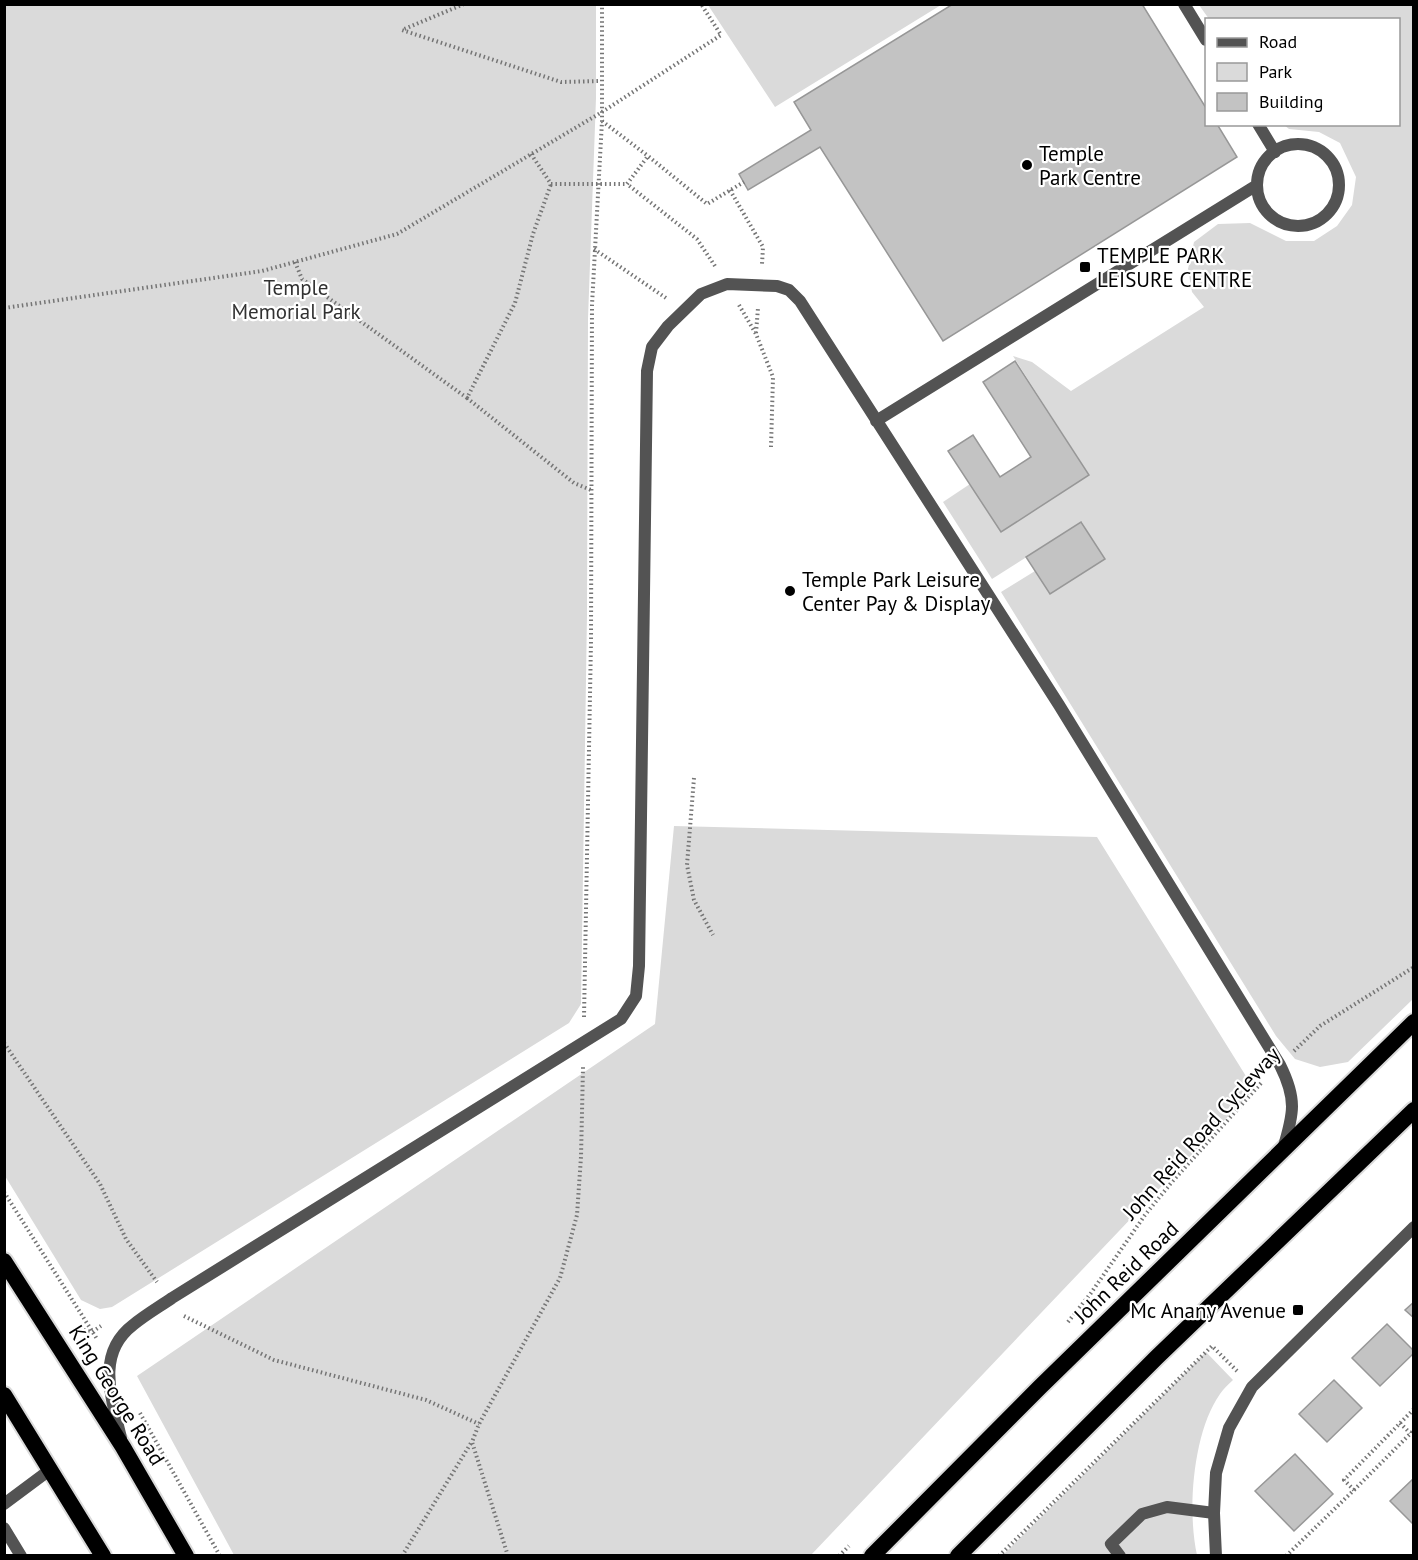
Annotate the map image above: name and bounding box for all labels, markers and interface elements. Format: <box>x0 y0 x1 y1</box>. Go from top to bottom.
legend <box>1205 18 1400 126</box>
text: Road <box>1259 30 1297 53</box>
text: Park <box>1259 60 1292 83</box>
text: Building <box>1259 90 1323 113</box>
place label: Temple Park Centre <box>1039 140 1141 191</box>
marker: Temple Park Centre <box>1020 158 1034 172</box>
place label: TEMPLE PARK LEISURE CENTRE <box>1097 242 1252 293</box>
marker: TEMPLE PARK LEISURE CENTRE <box>1078 260 1092 274</box>
park label: Temple Memorial Park <box>231 274 361 325</box>
place label: Temple Park Leisure Center Pay & Display <box>802 566 991 617</box>
marker: Temple Park Leisure Center Pay & Display <box>783 584 797 598</box>
street label: John Reid Road Cycleway <box>1116 1041 1286 1226</box>
street label: John Reid Road <box>1067 1215 1184 1329</box>
place label: Mc Anany Avenue <box>1130 1297 1286 1324</box>
marker: Mc Anany Avenue <box>1291 1303 1305 1317</box>
street label: King George Road <box>63 1320 171 1470</box>

